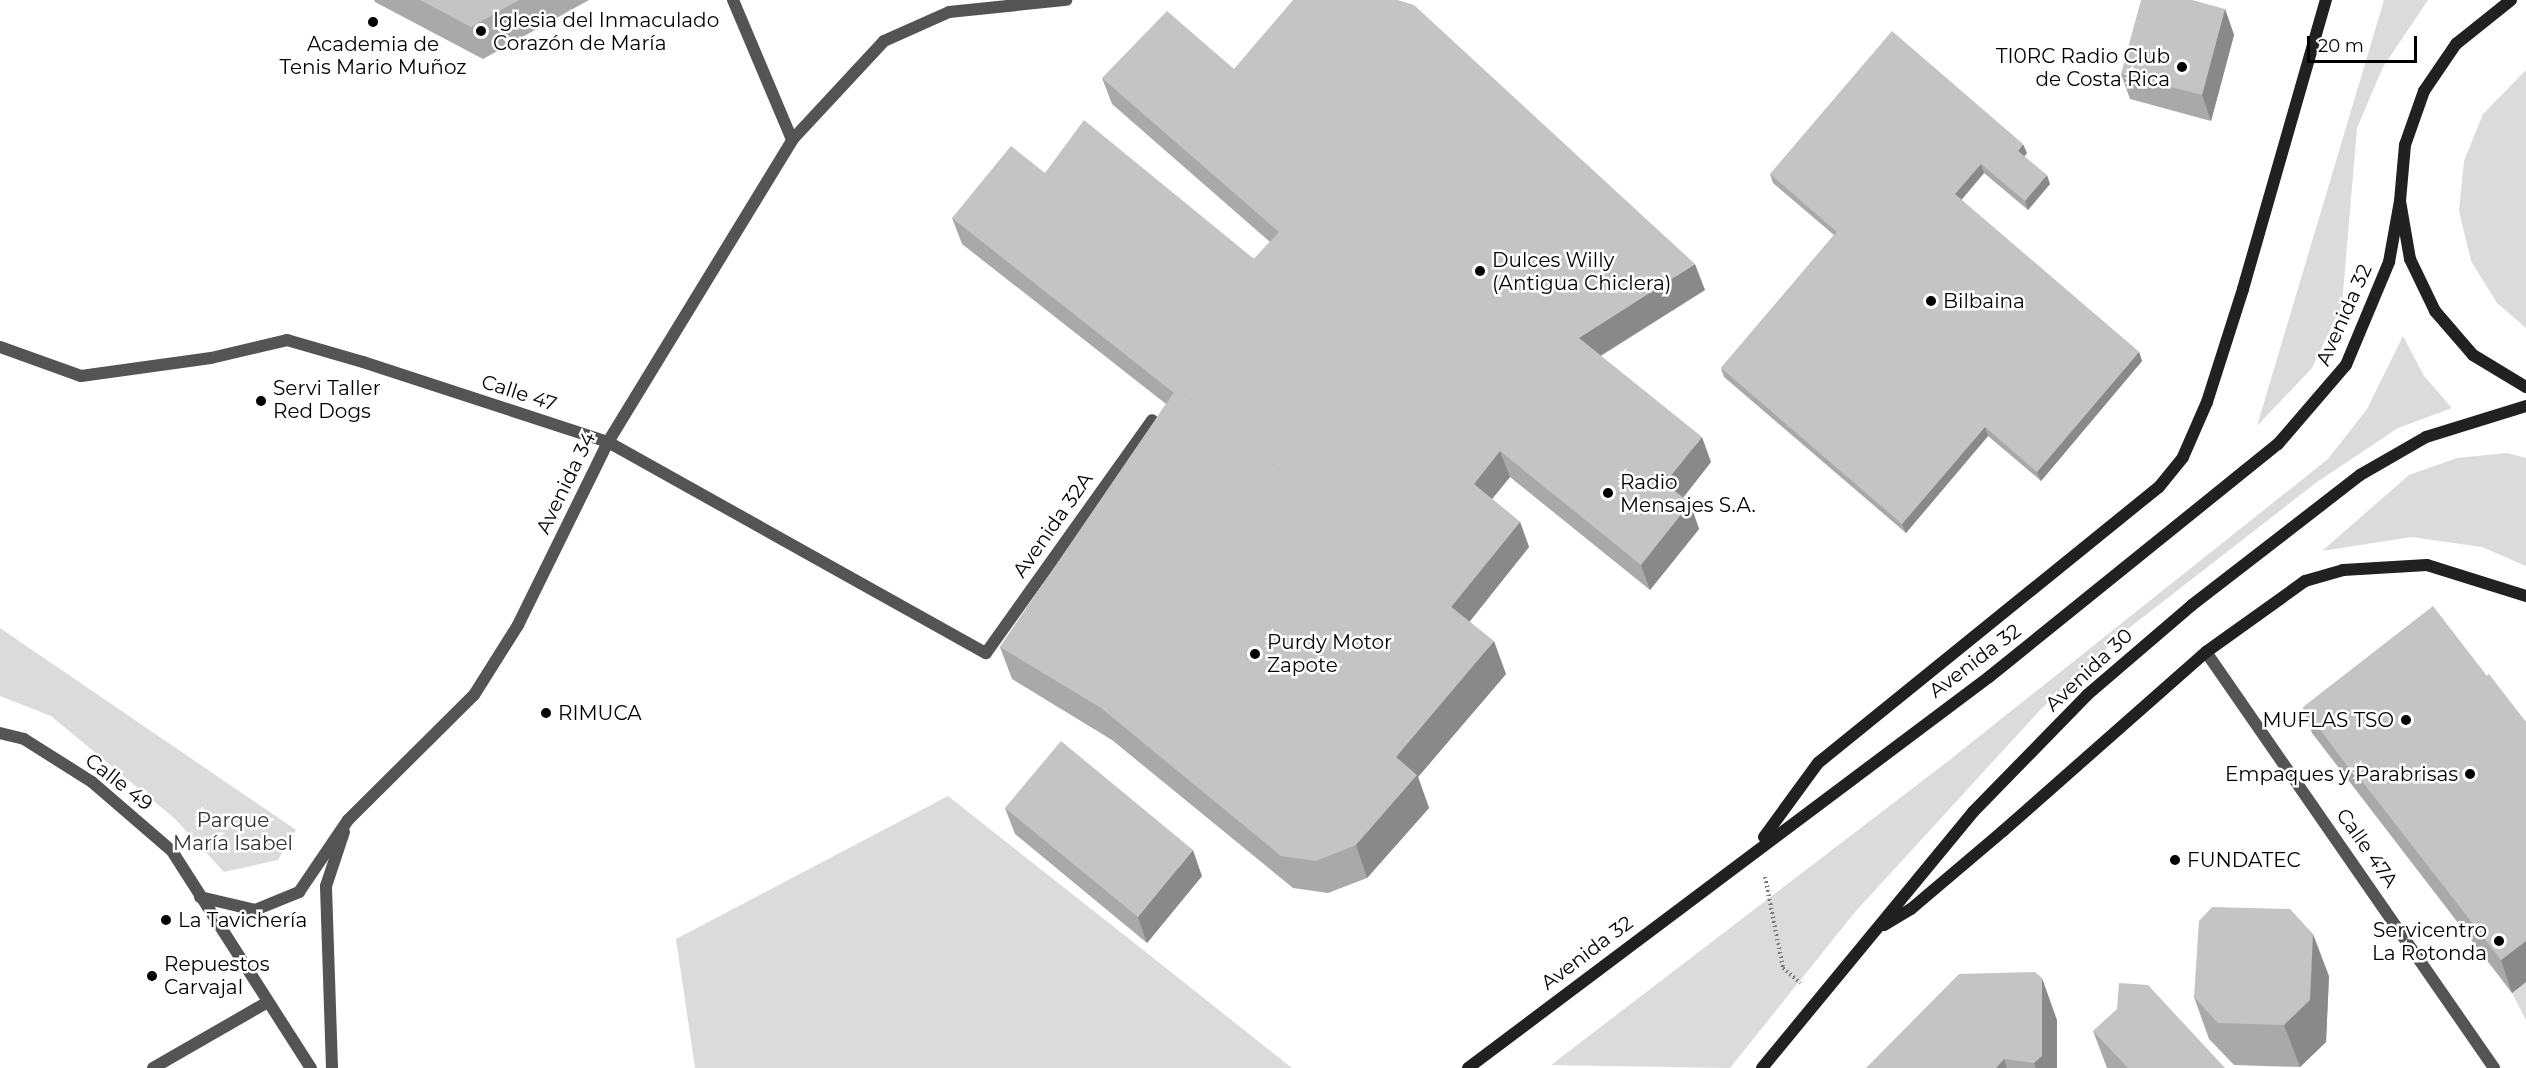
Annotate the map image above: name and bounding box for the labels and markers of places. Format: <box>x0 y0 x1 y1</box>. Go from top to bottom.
place label: Iglesia del Inmaculado Corazón de María <box>493 8 719 55</box>
marker: Academia de Tenis Mario Muñoz <box>366 15 380 29</box>
marker: Iglesia del Inmaculado Corazón de María <box>474 24 488 38</box>
place label: Academia de Tenis Mario Muñoz <box>280 32 466 79</box>
place label: TI0RC Radio Club de Costa Rica <box>1996 44 2170 91</box>
marker: TI0RC Radio Club de Costa Rica <box>2175 60 2189 74</box>
place label: Dulces Willy (Antigua Chiclera) <box>1492 248 1671 295</box>
marker: Dulces Willy (Antigua Chiclera) <box>1473 264 1487 278</box>
place label: Bilbaina <box>1943 289 2025 313</box>
marker: Bilbaina <box>1924 294 1938 308</box>
place label: Servi Taller Red Dogs <box>273 377 381 424</box>
marker: Servi Taller Red Dogs <box>254 394 268 408</box>
place label: Radio Mensajes S.A. <box>1620 470 1756 517</box>
marker: Radio Mensajes S.A. <box>1601 486 1615 500</box>
place label: Purdy Motor Zapote <box>1267 630 1392 677</box>
marker: Purdy Motor Zapote <box>1248 647 1262 661</box>
place label: RIMUCA <box>558 701 642 725</box>
marker: RIMUCA <box>539 706 553 720</box>
place label: MUFLAS TSO <box>2262 708 2394 732</box>
marker: MUFLAS TSO <box>2399 713 2413 727</box>
place label: Empaques y Parabrisas <box>2225 762 2458 786</box>
marker: Empaques y Parabrisas <box>2463 767 2477 781</box>
place label: FUNDATEC <box>2187 848 2301 872</box>
marker: FUNDATEC <box>2168 853 2182 867</box>
place label: La Tavichería <box>178 908 307 932</box>
marker: La Tavichería <box>159 913 173 927</box>
place label: Servicentro La Rotonda <box>2372 918 2487 965</box>
marker: Servicentro La Rotonda <box>2492 934 2506 948</box>
place label: Repuestos Carvajal <box>164 952 269 999</box>
marker: Repuestos Carvajal <box>145 969 159 983</box>

